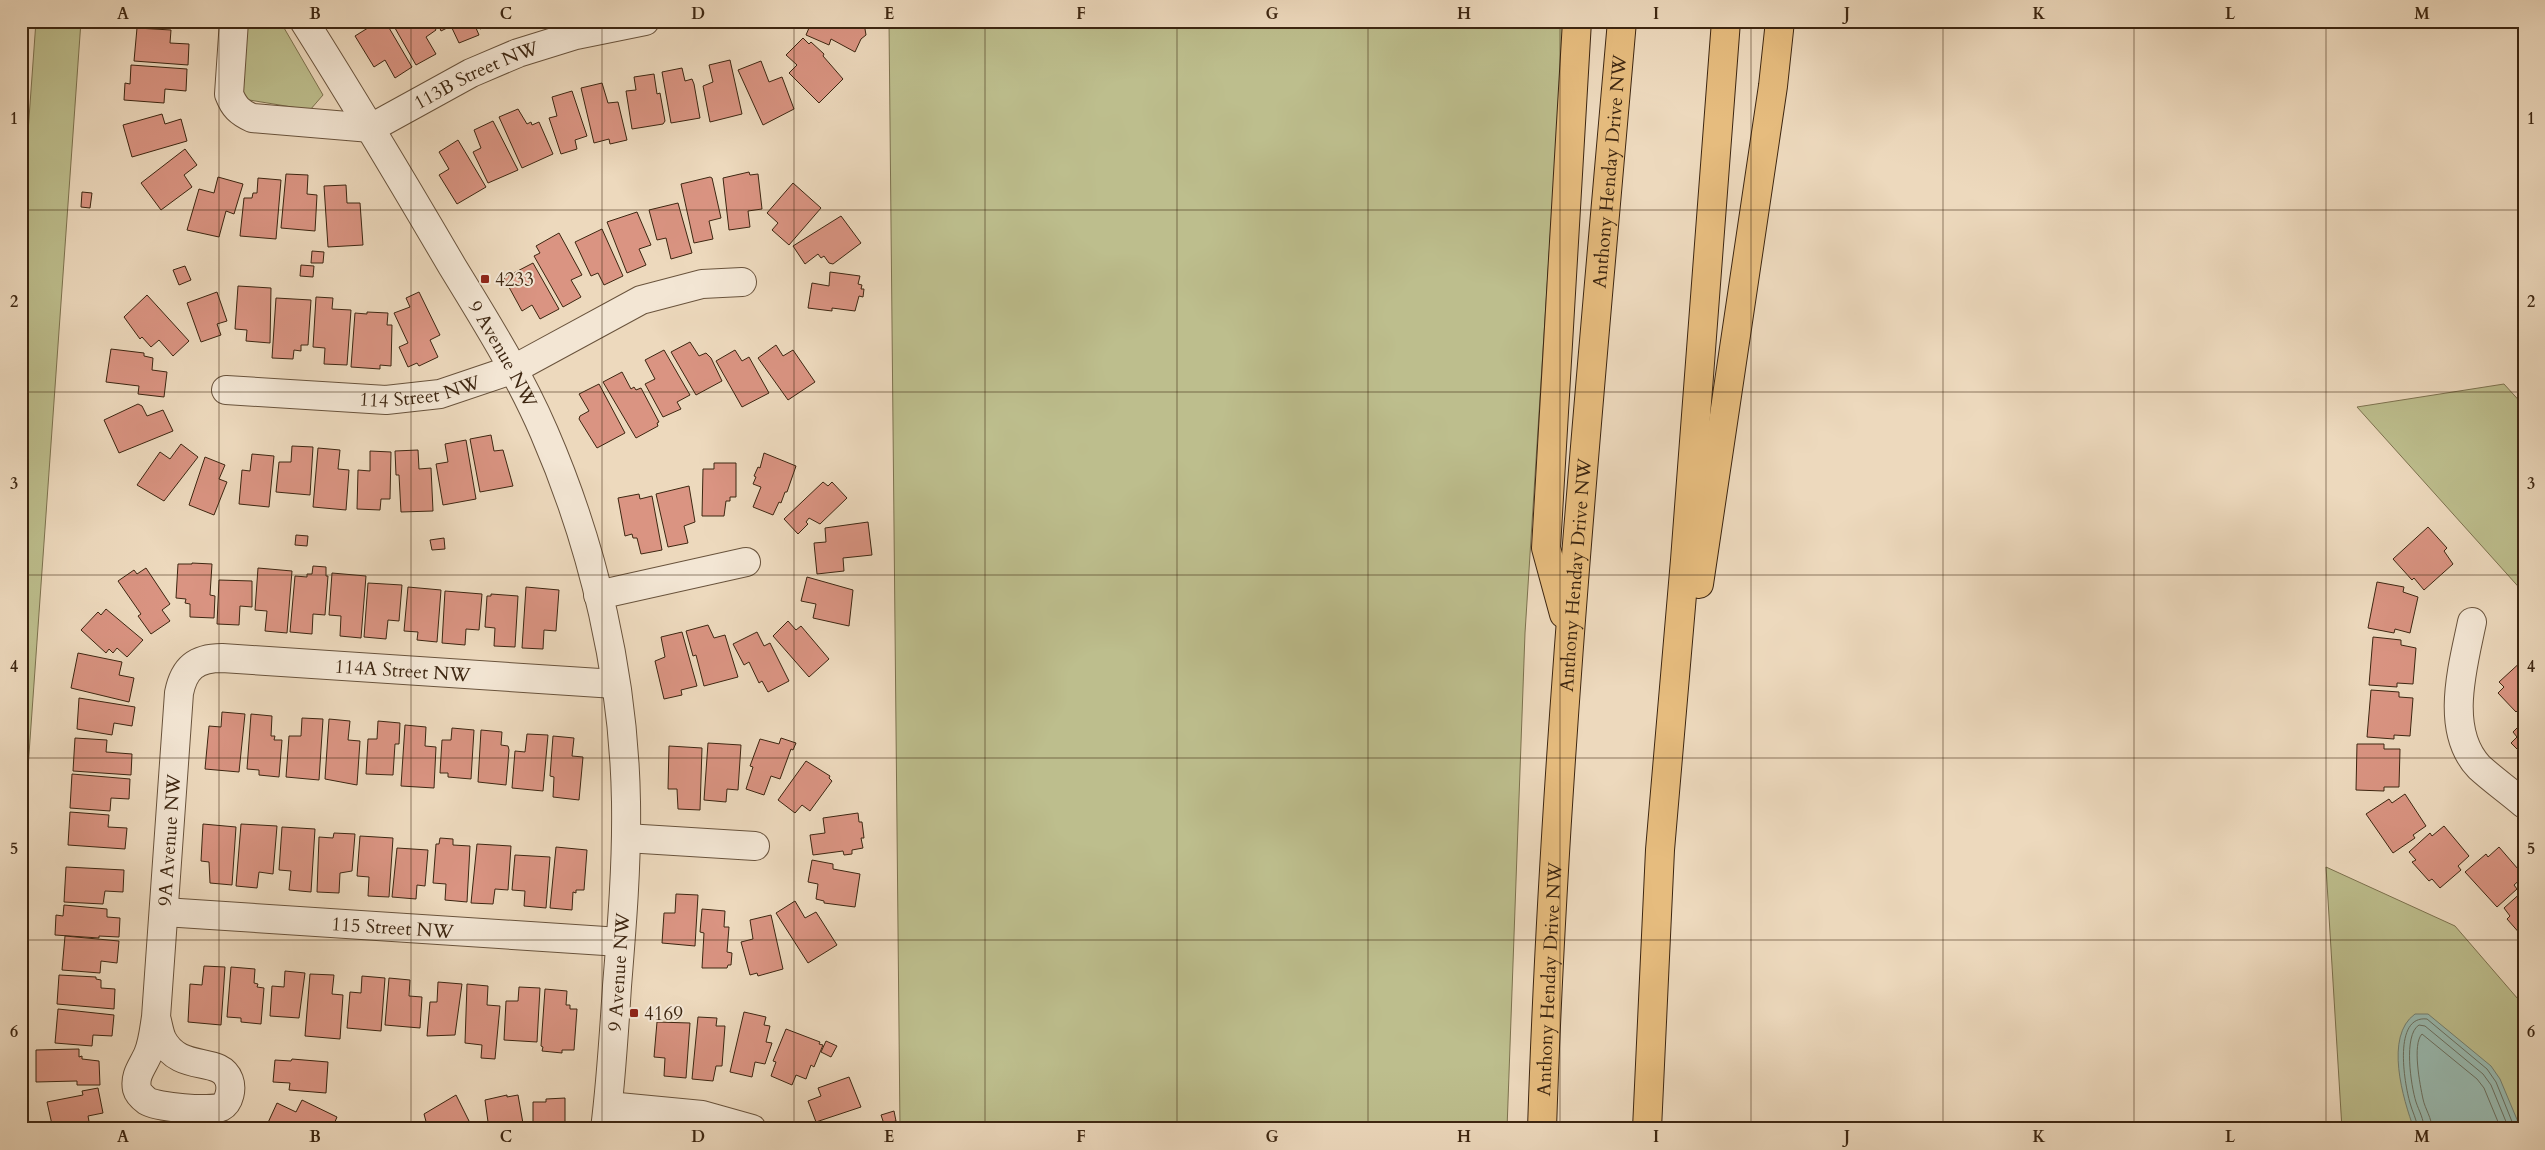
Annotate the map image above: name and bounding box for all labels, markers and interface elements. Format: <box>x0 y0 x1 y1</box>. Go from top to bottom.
text: A <box>117 3 129 25</box>
text: B <box>309 3 321 25</box>
text: C <box>500 3 512 25</box>
text: D <box>691 3 705 25</box>
text: E <box>884 3 894 25</box>
text: F <box>1076 3 1086 25</box>
text: G <box>1265 3 1279 25</box>
text: H <box>1457 3 1471 25</box>
text: I <box>1653 3 1659 25</box>
text: J <box>1842 3 1850 25</box>
text: K <box>2033 3 2046 25</box>
text: L <box>2225 3 2236 25</box>
text: M <box>2414 3 2430 25</box>
street label: 113B Street NW <box>409 35 542 116</box>
street label: Anthony Henday Drive NW <box>1587 54 1633 289</box>
text: 1 <box>10 108 18 130</box>
text: 1 <box>2527 108 2535 130</box>
place label: 4233 <box>495 267 534 293</box>
marker: 4233 <box>479 273 491 285</box>
text: 2 <box>10 291 18 313</box>
text: 2 <box>2527 291 2535 313</box>
street label: 9 Avenue NW <box>462 296 543 412</box>
street label: 114 Street NW <box>359 369 484 414</box>
street label: Anthony Henday Drive NW <box>1554 457 1598 693</box>
text: 3 <box>10 473 18 495</box>
text: 3 <box>2527 473 2535 495</box>
street label: 114A Street NW <box>334 653 471 688</box>
text: 4 <box>10 656 18 678</box>
text: 4 <box>2527 656 2535 678</box>
street label: 9A Avenue NW <box>152 773 187 907</box>
text: 5 <box>10 838 18 860</box>
text: 5 <box>2527 838 2535 860</box>
street label: Anthony Henday Drive NW <box>1531 861 1568 1097</box>
street label: 115 Street NW <box>331 911 454 945</box>
street label: 9 Avenue NW <box>602 912 636 1032</box>
place label: 4169 <box>644 1001 683 1027</box>
marker: 4169 <box>628 1007 640 1019</box>
text: 6 <box>10 1021 18 1043</box>
text: 6 <box>2527 1021 2535 1043</box>
text: A <box>117 1126 129 1148</box>
text: B <box>309 1126 321 1148</box>
text: C <box>500 1126 512 1148</box>
text: D <box>691 1126 705 1148</box>
text: E <box>884 1126 894 1148</box>
text: F <box>1076 1126 1086 1148</box>
text: G <box>1265 1126 1279 1148</box>
text: H <box>1457 1126 1471 1148</box>
text: I <box>1653 1126 1659 1148</box>
text: J <box>1842 1126 1850 1148</box>
text: K <box>2033 1126 2046 1148</box>
text: L <box>2225 1126 2236 1148</box>
text: M <box>2414 1126 2430 1148</box>

